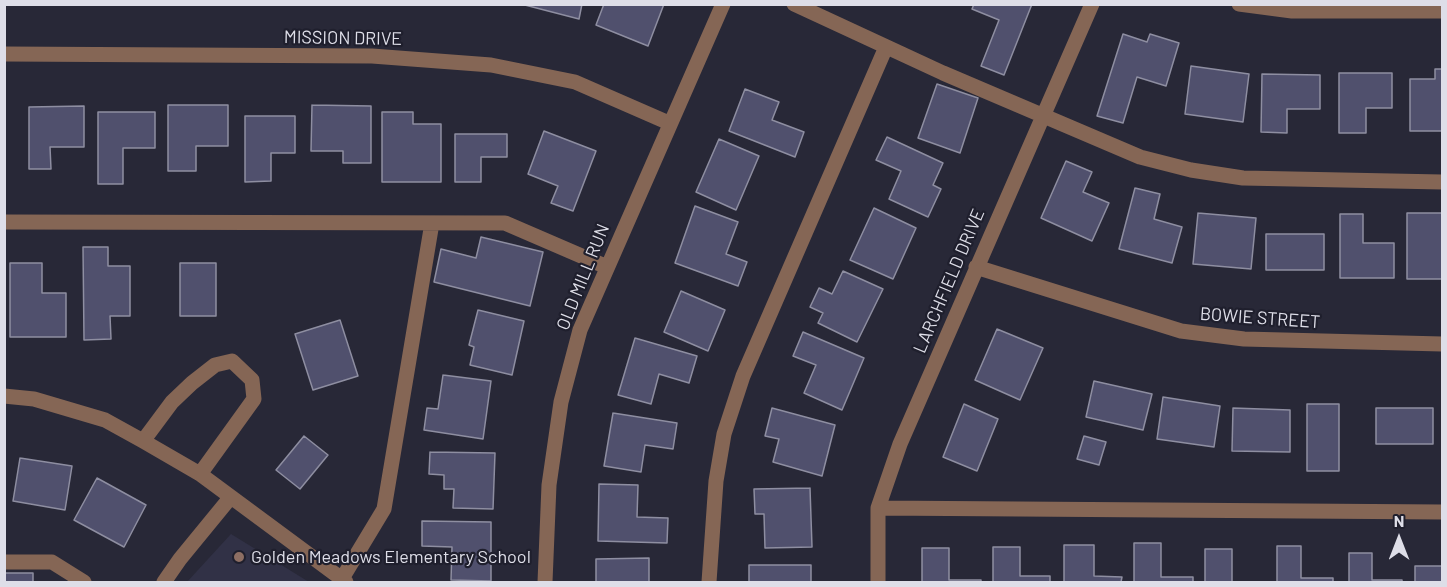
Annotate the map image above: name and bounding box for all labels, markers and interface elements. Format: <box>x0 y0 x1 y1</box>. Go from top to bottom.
street label: MISSION DRIVE <box>284 26 402 50</box>
street label: LARCHFIELD DRIVE <box>909 206 989 356</box>
street label: OLD MILL RUN <box>552 221 614 333</box>
street label: BOWIE STREET <box>1199 303 1321 333</box>
north arrow <box>1369 509 1429 569</box>
text: N <box>1394 511 1404 530</box>
place label: Golden Meadows Elementary School <box>251 546 531 568</box>
marker: Golden Meadows Elementary School <box>232 550 246 564</box>

